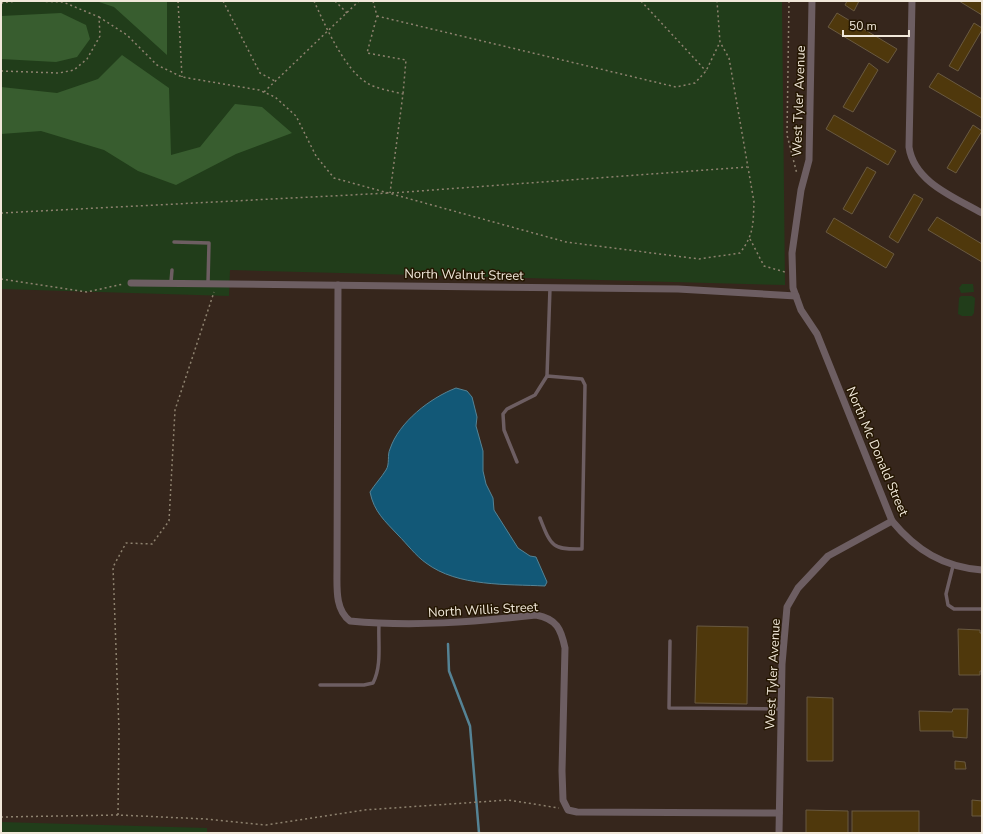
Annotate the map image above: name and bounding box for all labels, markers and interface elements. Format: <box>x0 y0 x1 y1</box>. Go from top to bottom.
scale bar <box>843 12 909 38</box>
text: 50 m <box>849 18 877 34</box>
street label: West Tyler Avenue <box>788 45 810 157</box>
street label: North Walnut Street <box>404 265 524 285</box>
street label: North Mc Donald Street <box>842 384 913 519</box>
street label: North Willis Street <box>428 598 539 622</box>
street label: West Tyler Avenue <box>761 618 785 730</box>

